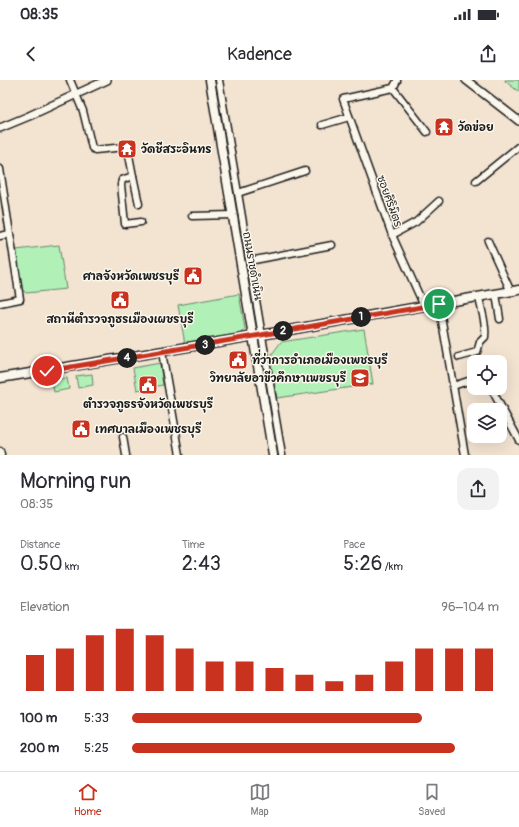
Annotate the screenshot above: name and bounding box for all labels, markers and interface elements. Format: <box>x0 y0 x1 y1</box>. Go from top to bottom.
text: 08:35 <box>20 5 58 24</box>
icon: back <box>20 43 42 65</box>
text: Kadence <box>227 43 292 66</box>
icon: share <box>477 43 499 65</box>
temple icon: วัดข่อย <box>433 116 455 138</box>
place label: วัดข่อย <box>458 119 494 134</box>
temple icon: วัดชีสระอินทร <box>116 138 138 160</box>
place label: วัดชีสระอินทร <box>141 141 211 156</box>
street label: ซอยศิริมิตร <box>374 173 406 229</box>
street label: ถนนราชดำเนิน <box>240 231 266 302</box>
public building icon: ศาลจังหวัดเพชรบุรี <box>182 265 204 287</box>
place label: ศาลจังหวัดเพชรบุรี <box>83 268 179 285</box>
pin <box>422 287 456 321</box>
public building icon: สถานีตำรวจภูธรเมืองเผชรบุรี <box>109 289 131 311</box>
icon: arrive <box>428 293 450 315</box>
pin: 1 <box>351 307 371 327</box>
text: 1 <box>359 310 363 323</box>
place label: สถานีตำรวจภูธรเมืองเผชรบุรี <box>47 311 194 328</box>
pin: 2 <box>273 321 293 341</box>
text: 2 <box>280 324 286 337</box>
pin: 3 <box>195 335 215 355</box>
text: 3 <box>202 338 208 351</box>
pin: 4 <box>117 348 137 368</box>
public building icon: ที่ว่าการอำเภอเมืองเพชรบุรี <box>227 349 249 371</box>
place label: ที่ว่าการอำเภอเมืองเพชรบุรี <box>252 349 388 369</box>
text: 4 <box>124 351 130 364</box>
pin <box>30 354 64 388</box>
map controls <box>467 355 507 443</box>
button: locate <box>467 355 507 395</box>
icon: check <box>36 360 58 382</box>
school or university icon: วิทยาลัยอาขีวคึกษาเพขรบุรี <box>349 367 371 389</box>
place label: วิทยาลัยอาขีวคึกษาเพขรบุรี <box>210 370 346 387</box>
public building icon: ตำรวจภูธรจังหวัดเพชรบุรี <box>137 374 159 396</box>
place label: ตำรวจภูธรจังหวัดเพชรบุรี <box>83 396 213 413</box>
button: layers <box>467 403 507 443</box>
public building icon: เทศบาลเมืองเพชรบุรี <box>70 418 92 440</box>
place label: เทศบาลเมืองเพชรบุรี <box>95 421 201 438</box>
text: Morning run <box>20 467 131 495</box>
button: share <box>457 468 499 510</box>
text: 08:35 <box>20 496 53 512</box>
text: Distance <box>20 538 60 551</box>
text: Time <box>182 538 205 551</box>
text: Pace <box>343 538 365 551</box>
text: 0.50 <box>20 551 63 576</box>
text: 2:43 <box>182 551 221 576</box>
text: 5:26 <box>343 551 382 576</box>
text: km <box>63 560 79 573</box>
text: /km <box>382 560 403 573</box>
text: Elevation <box>20 599 70 615</box>
text: 96–104 m <box>441 599 499 615</box>
text: 100 m <box>20 710 57 726</box>
text: 5:33 <box>84 710 109 726</box>
text: 200 m <box>20 740 59 756</box>
text: 5:25 <box>84 740 109 756</box>
tab: Home <box>74 781 101 818</box>
tab: Map <box>249 781 271 818</box>
tab: Saved <box>418 781 445 818</box>

